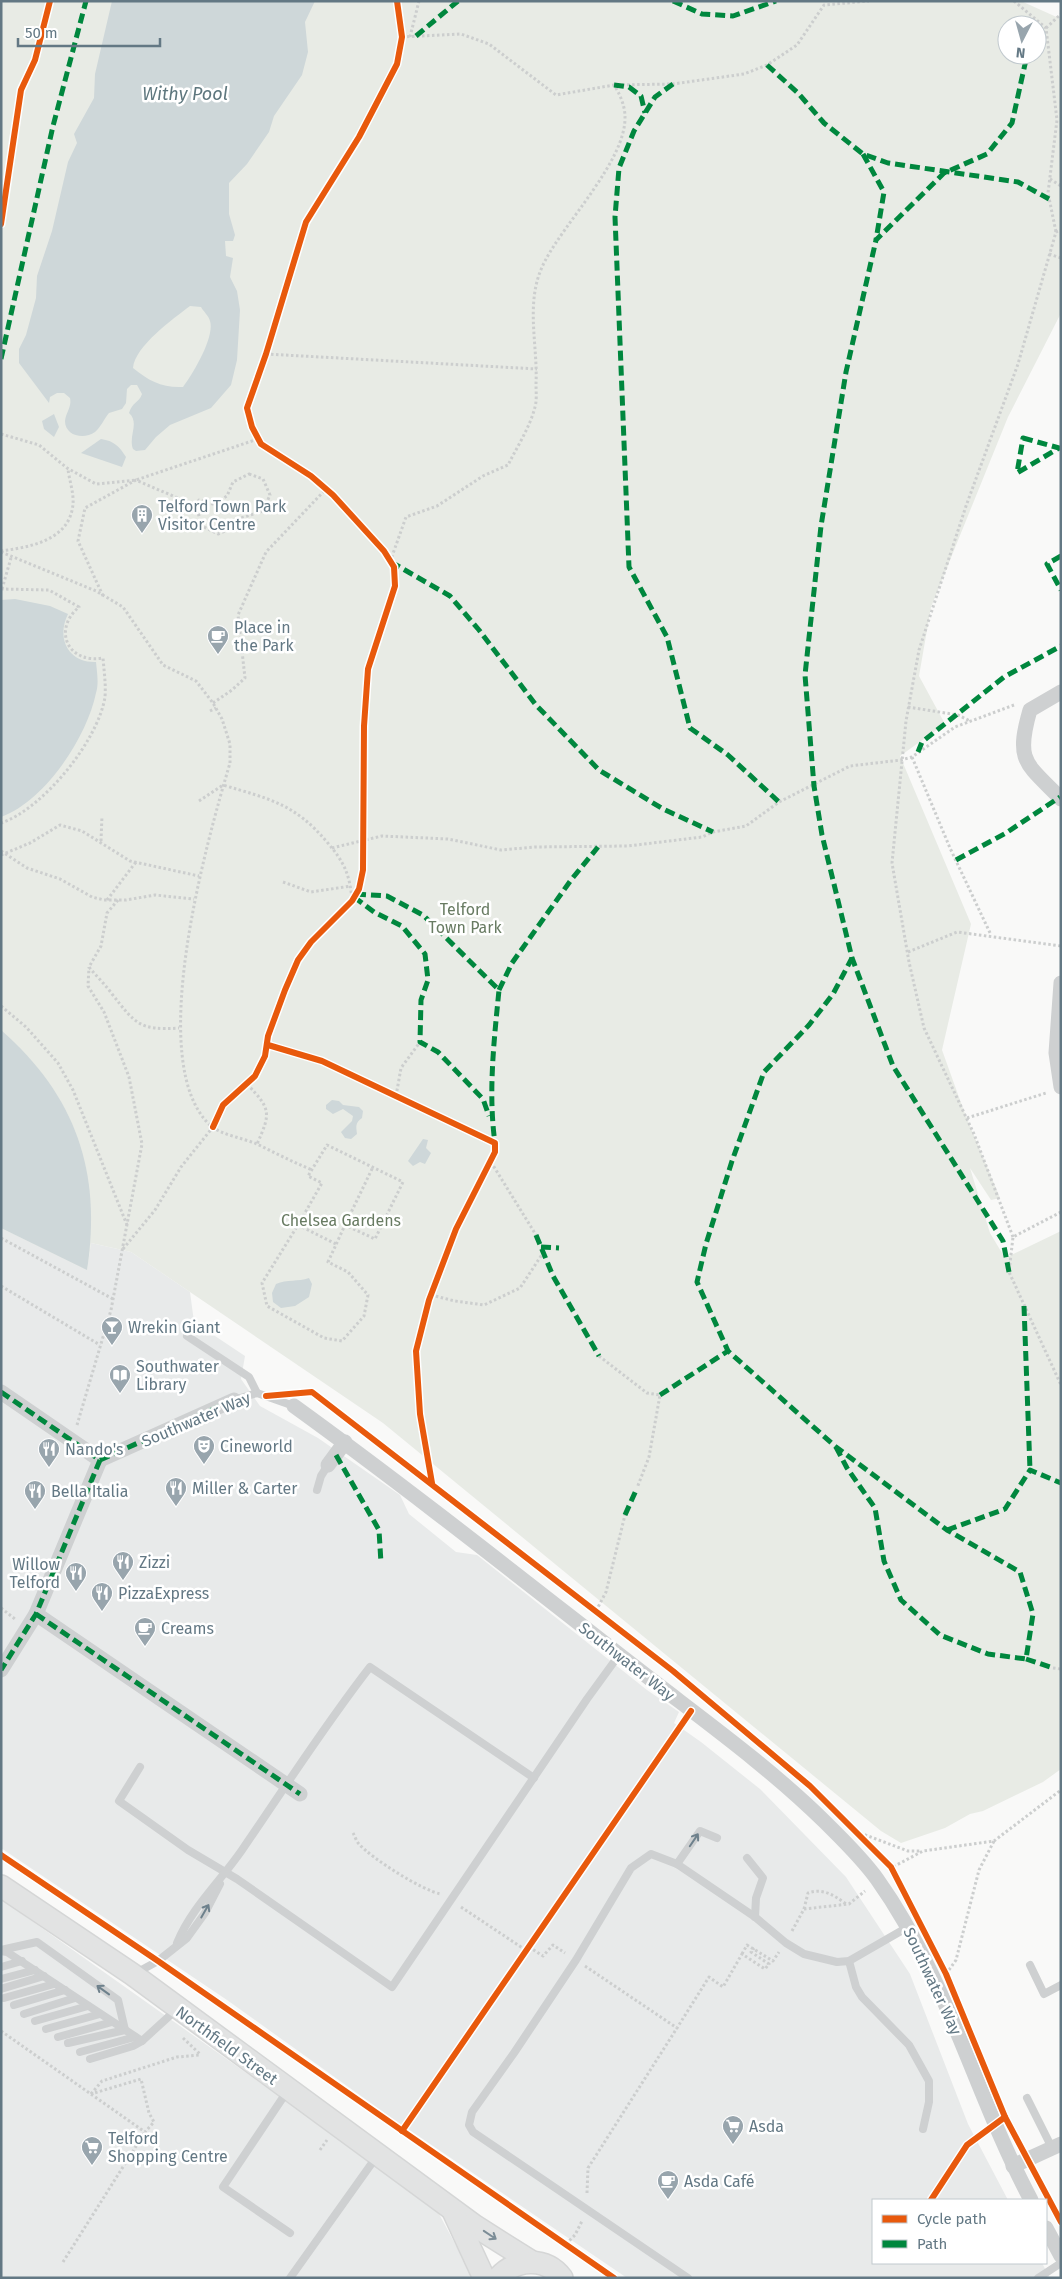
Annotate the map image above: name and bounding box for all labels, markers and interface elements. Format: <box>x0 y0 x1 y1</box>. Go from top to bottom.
scale bar <box>18 15 160 47</box>
north arrow <box>997 15 1047 65</box>
text: 50 m <box>25 24 58 42</box>
text: N <box>1015 43 1026 61</box>
water label: Withy Pool <box>142 83 228 105</box>
place label: Telford Town Park Visitor Centre <box>158 497 287 534</box>
building icon: Telford Town Park Visitor Centre <box>130 503 154 534</box>
place label: Place in the Park <box>234 618 294 655</box>
cafe icon: Place in the Park <box>206 624 230 655</box>
park label: Telford Town Park <box>428 900 502 937</box>
park label: Chelsea Gardens <box>281 1211 401 1230</box>
bar icon: Wrekin Giant <box>100 1315 124 1346</box>
place label: Wrekin Giant <box>128 1318 221 1337</box>
place label: Southwater Library <box>136 1357 220 1394</box>
library icon: Southwater Library <box>108 1363 132 1394</box>
street label: Southwater Way <box>139 1388 254 1451</box>
theatre icon: Cineworld <box>192 1434 216 1465</box>
restaurant icon: Nando's <box>37 1437 61 1468</box>
place label: Cineworld <box>220 1437 293 1456</box>
place label: Nando's <box>65 1440 124 1459</box>
restaurant icon: Miller & Carter <box>164 1476 188 1507</box>
restaurant icon: Bella Italia <box>23 1479 47 1510</box>
place label: Miller & Carter <box>192 1479 298 1498</box>
place label: Bella Italia <box>51 1482 129 1501</box>
restaurant icon: Zizzi <box>111 1550 135 1581</box>
place label: Zizzi <box>139 1553 170 1572</box>
place label: Willow Telford <box>9 1555 61 1592</box>
restaurant icon: Willow Telford <box>64 1561 88 1592</box>
restaurant icon: PizzaExpress <box>90 1581 114 1612</box>
place label: PizzaExpress <box>118 1584 209 1603</box>
cafe icon: Creams <box>133 1616 157 1647</box>
street label: Southwater Way <box>575 1618 678 1705</box>
place label: Creams <box>161 1619 214 1638</box>
one-way arrow <box>689 1833 699 1847</box>
one-way arrow <box>201 1905 211 1919</box>
street label: Southwater Way <box>899 1925 966 2038</box>
one-way arrow <box>96 1985 110 1995</box>
street label: Northfield Street <box>172 2002 282 2089</box>
supermarket icon: Asda <box>721 2114 745 2145</box>
place label: Asda <box>749 2117 784 2136</box>
place label: Telford Shopping Centre <box>108 2129 228 2166</box>
supermarket icon: Telford Shopping Centre <box>80 2135 104 2166</box>
cafe icon: Asda Café <box>656 2169 680 2200</box>
place label: Asda Café <box>684 2172 755 2191</box>
legend <box>872 2199 1047 2264</box>
text: Cycle path <box>917 2210 987 2228</box>
one-way arrow <box>483 2230 497 2241</box>
text: Path <box>917 2235 947 2253</box>

